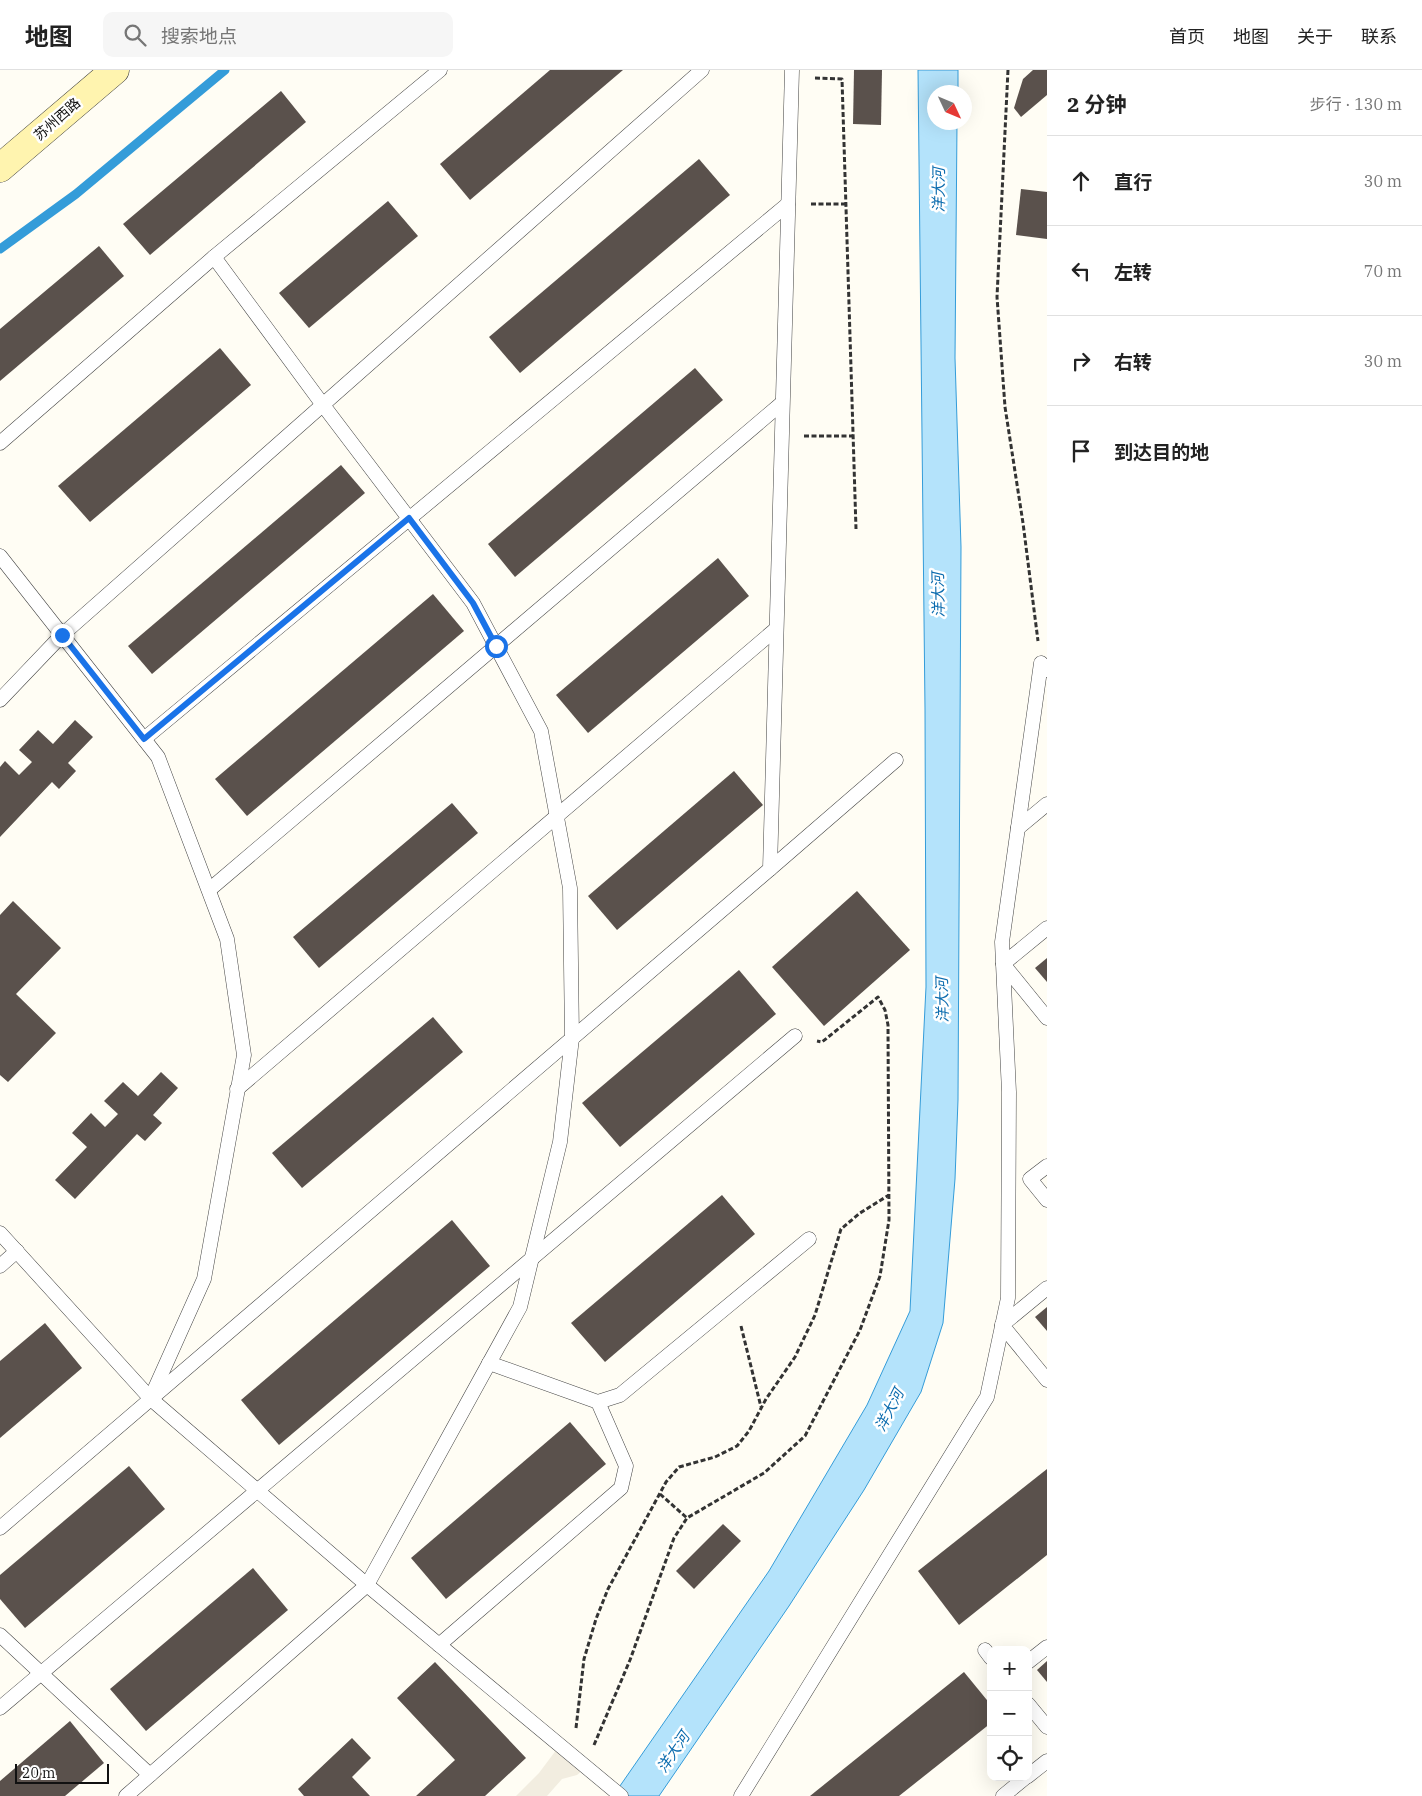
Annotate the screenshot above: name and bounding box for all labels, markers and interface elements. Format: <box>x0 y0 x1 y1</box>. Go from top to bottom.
search box <box>103 12 453 57</box>
text: 地图 <box>25 20 73 52</box>
icon: search <box>121 21 149 49</box>
text: 搜索地点 <box>161 24 237 48</box>
text: 首页 <box>1169 25 1205 48</box>
text: 地图 <box>1233 25 1269 48</box>
text: 关于 <box>1297 25 1333 48</box>
text: 联系 <box>1361 25 1397 48</box>
north arrow <box>927 85 972 130</box>
text: 2 分钟 <box>1067 90 1126 118</box>
street label: 苏州西路 <box>30 94 84 144</box>
text: 步行 · 130 m <box>1310 94 1402 114</box>
water label: 洋大河 <box>929 165 948 213</box>
icon: ahead <box>1067 167 1095 195</box>
text: 直行 <box>1114 170 1152 194</box>
text: 30 m <box>1364 171 1402 191</box>
icon: left <box>1067 257 1095 285</box>
text: 左转 <box>1114 260 1152 284</box>
text: 70 m <box>1364 261 1402 281</box>
icon: right <box>1067 347 1095 375</box>
text: 右转 <box>1114 350 1152 374</box>
text: 30 m <box>1364 351 1402 371</box>
icon: arrive <box>1067 437 1095 465</box>
text: 到达目的地 <box>1114 440 1209 464</box>
water label: 洋大河 <box>928 569 948 618</box>
route end <box>51 624 74 647</box>
route start <box>485 635 508 658</box>
water label: 洋大河 <box>932 974 952 1023</box>
water label: 洋大河 <box>870 1383 909 1434</box>
map controls <box>987 1646 1032 1781</box>
button: + <box>987 1646 1032 1691</box>
button: − <box>987 1691 1032 1736</box>
water label: 洋大河 <box>653 1726 695 1776</box>
button: locate <box>987 1736 1032 1781</box>
scale bar <box>15 1761 109 1784</box>
text: 20 m <box>22 1764 55 1782</box>

